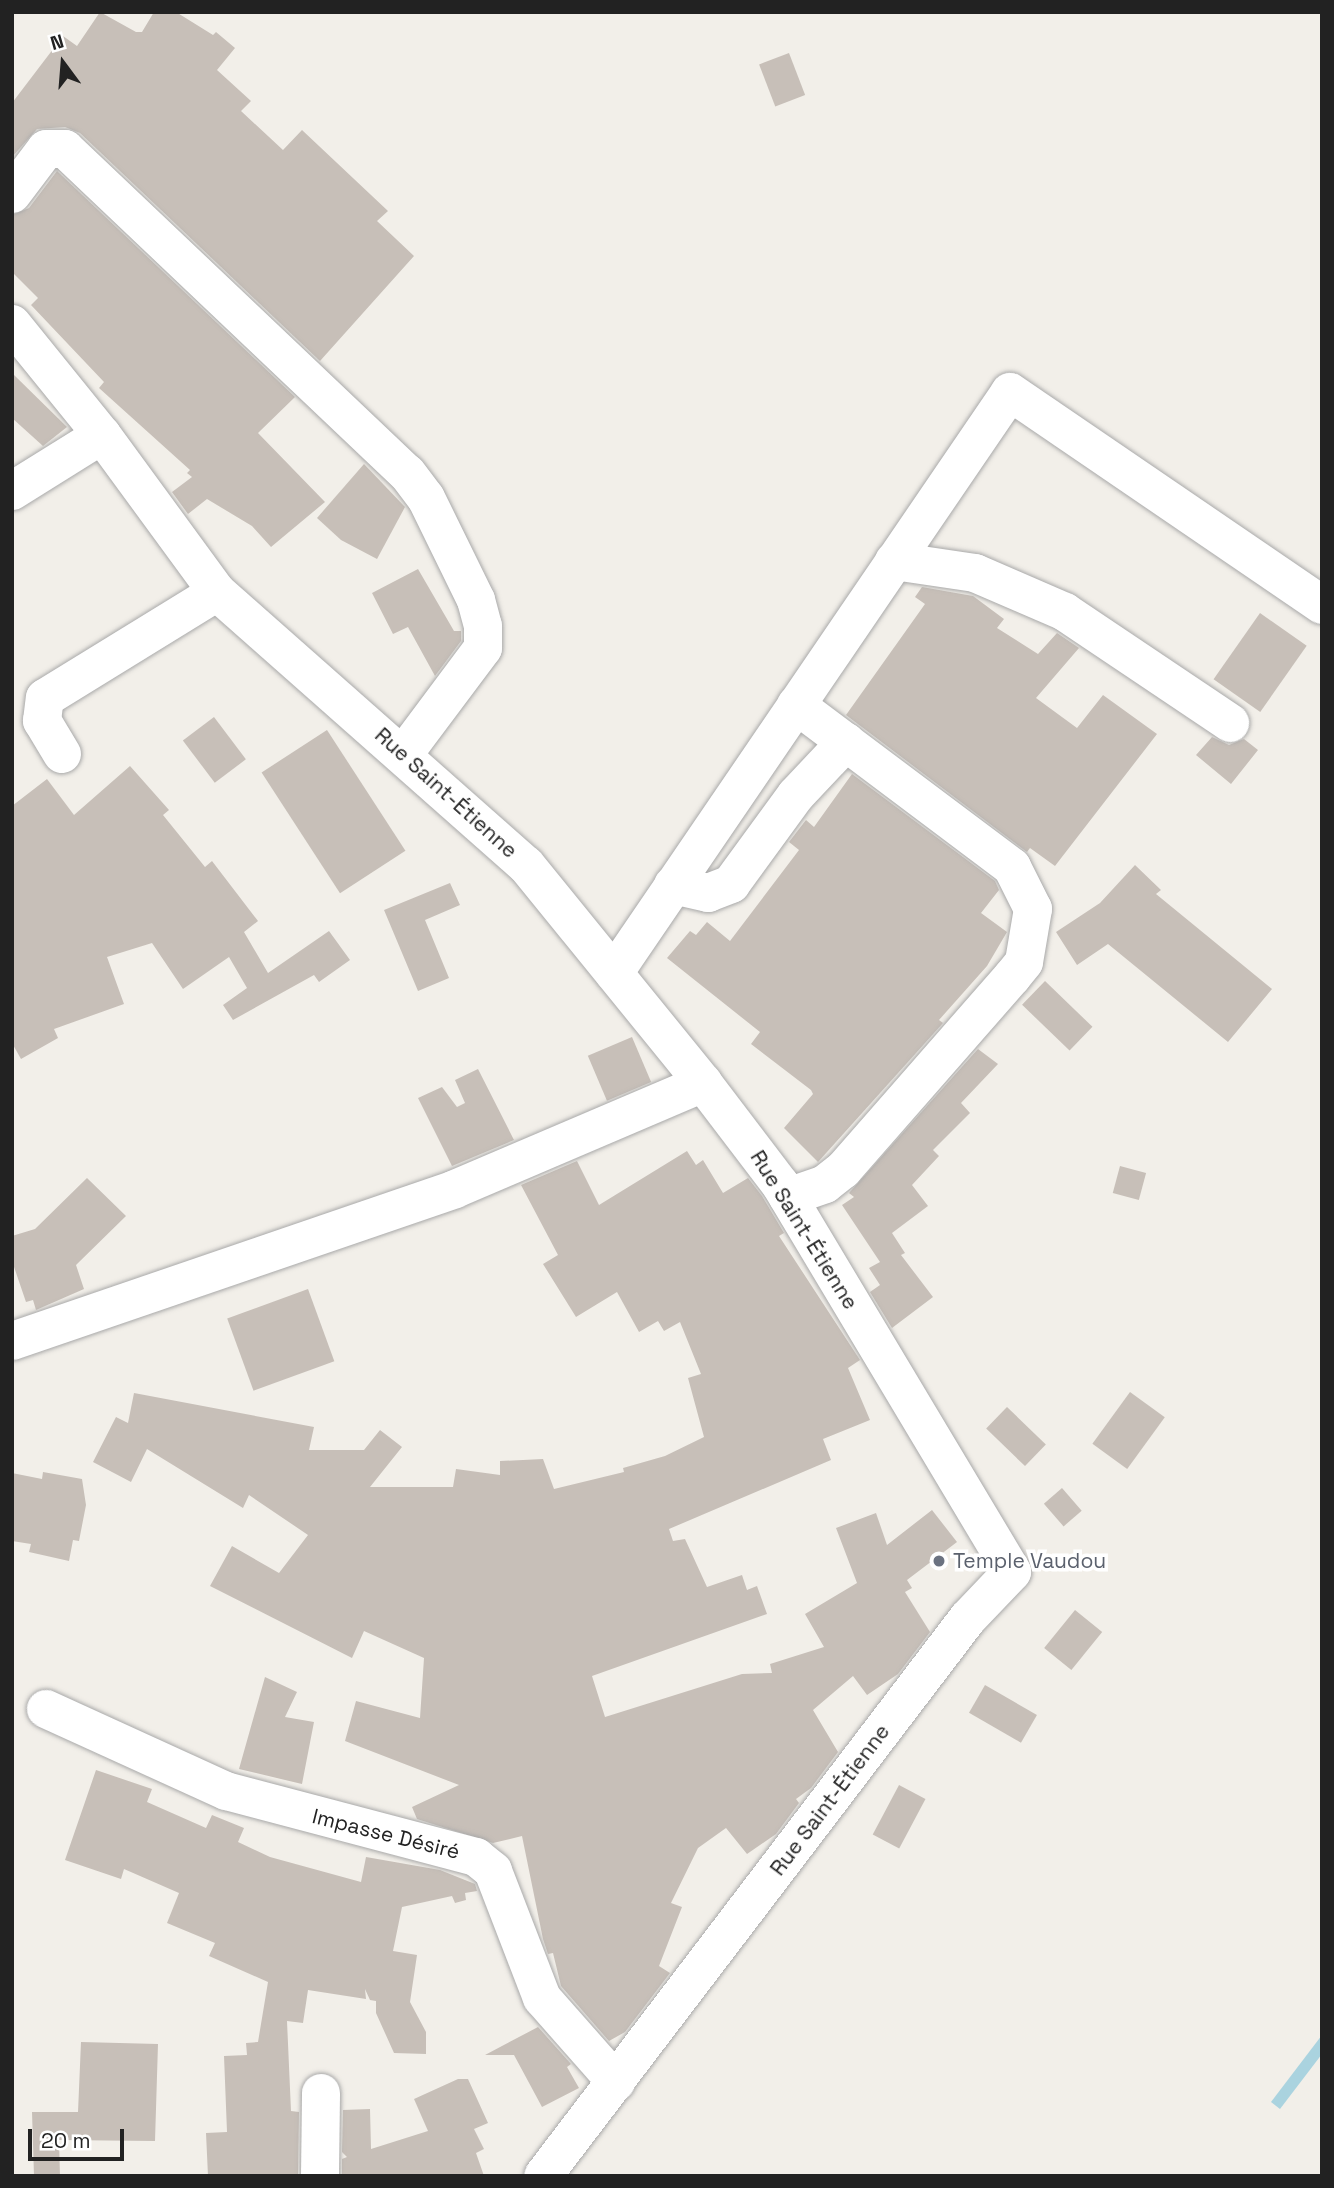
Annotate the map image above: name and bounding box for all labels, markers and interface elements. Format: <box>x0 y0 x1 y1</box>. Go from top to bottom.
north arrow <box>28 28 98 98</box>
text: N <box>48 29 67 56</box>
street label: Rue Saint-Étienne <box>370 723 522 863</box>
street label: Rue Saint-Étienne <box>745 1146 863 1314</box>
place label: Temple Vaudou <box>953 1548 1106 1574</box>
marker: Temple Vaudou <box>931 1553 947 1569</box>
street label: Rue Saint-Étienne <box>765 1719 895 1881</box>
street label: Impasse Désiré <box>310 1803 462 1865</box>
scale bar <box>32 2114 128 2158</box>
text: 20 m <box>41 2127 91 2154</box>

